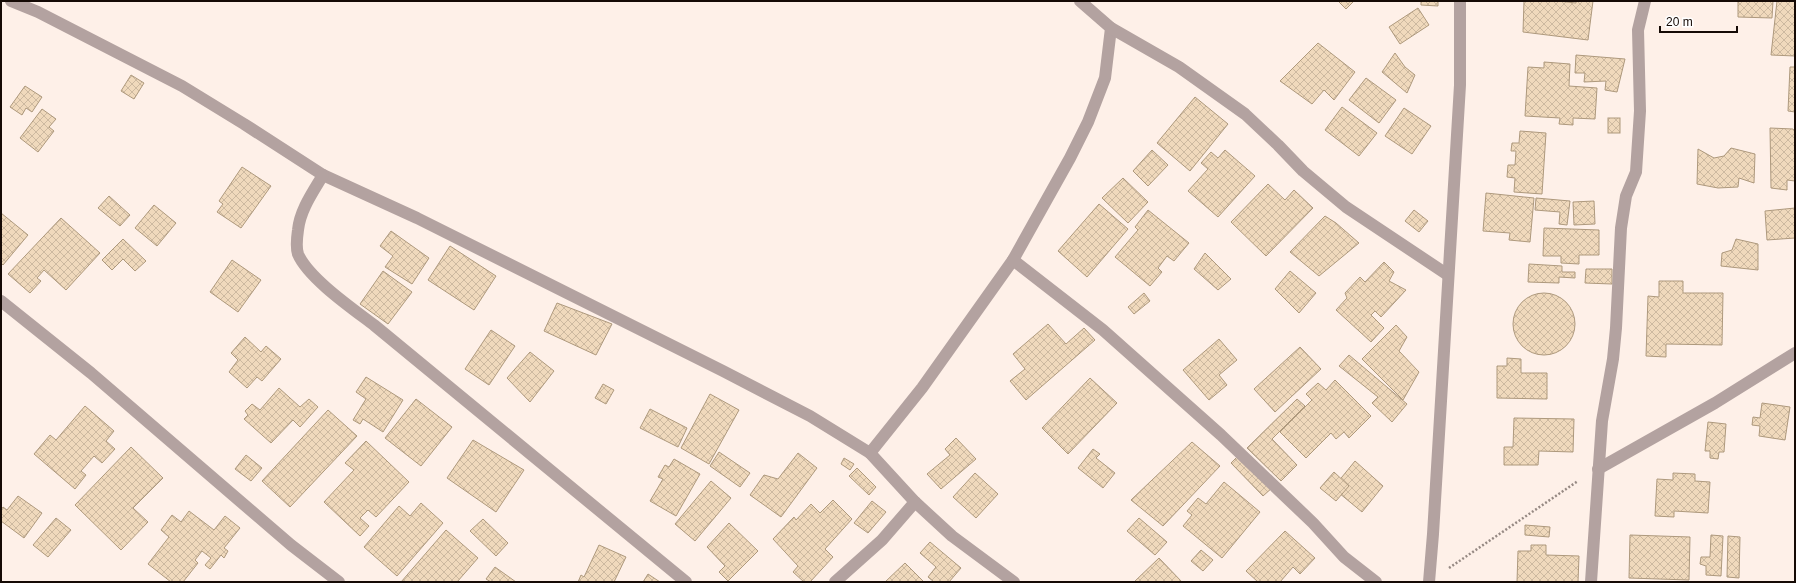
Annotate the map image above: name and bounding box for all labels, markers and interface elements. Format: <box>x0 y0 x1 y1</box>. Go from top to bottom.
scale bar <box>1660 8 1737 34</box>
text: 20 m <box>1666 15 1693 29</box>

